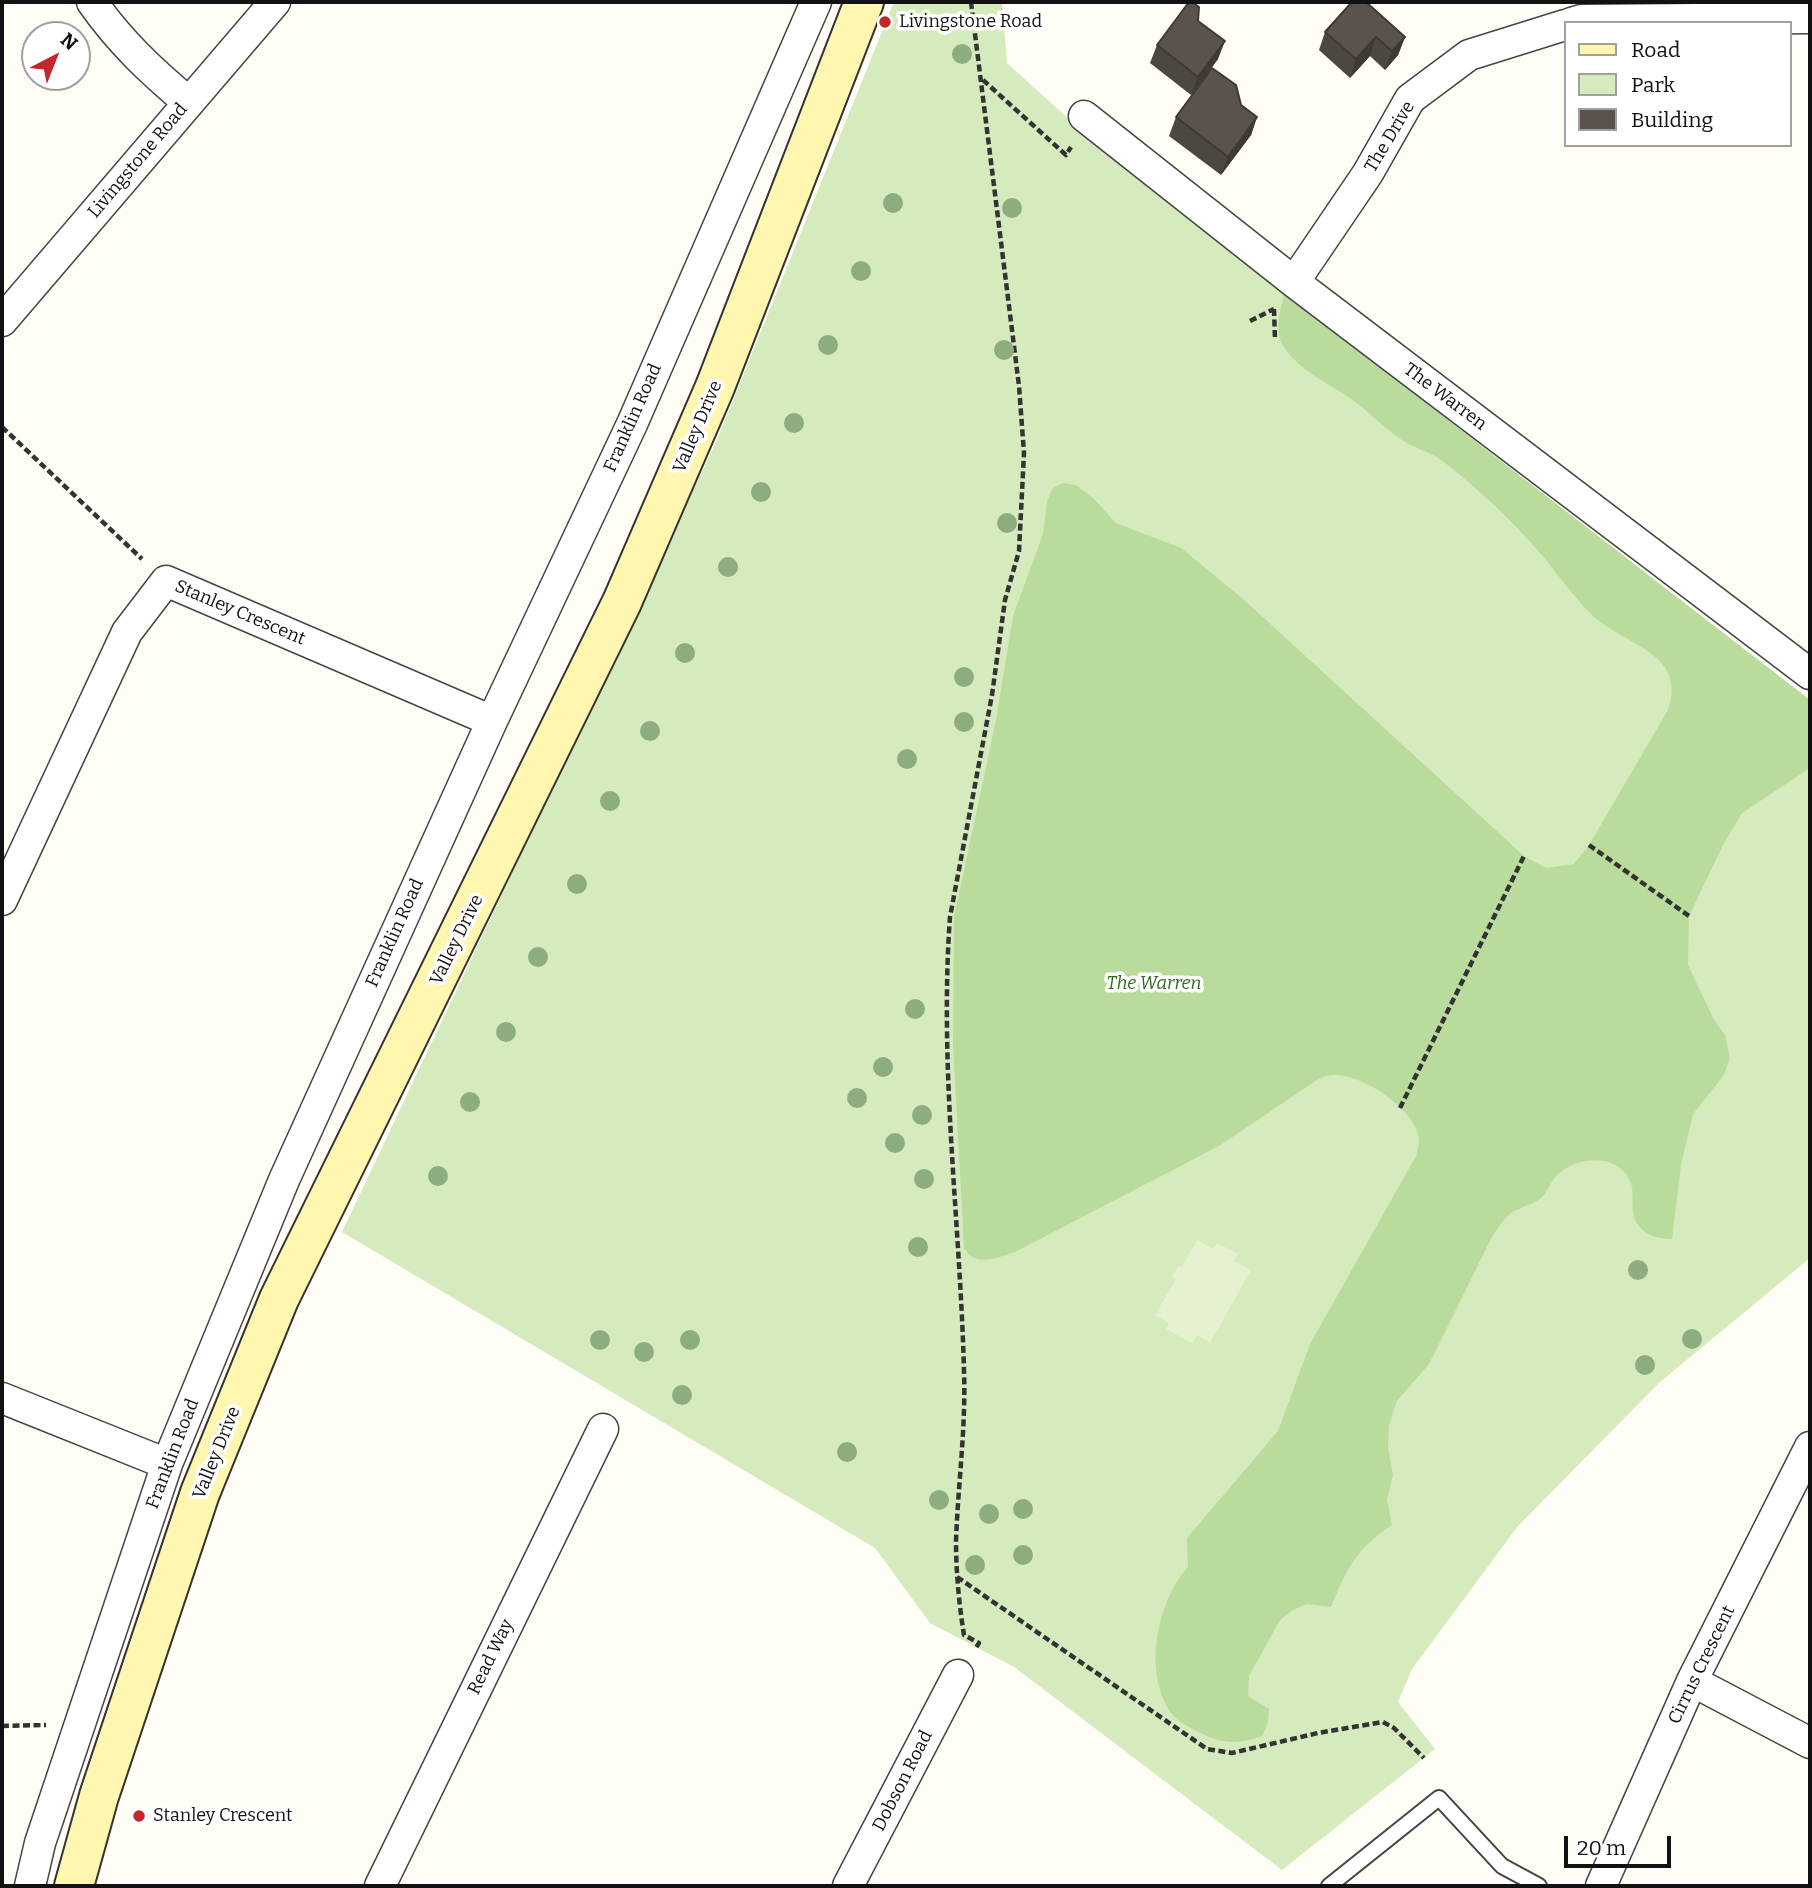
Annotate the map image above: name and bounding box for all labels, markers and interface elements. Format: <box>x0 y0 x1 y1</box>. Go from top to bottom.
place label: Livingstone Road <box>899 11 1042 33</box>
marker: Livingstone Road <box>877 14 893 30</box>
north arrow <box>21 21 91 91</box>
legend <box>1563 21 1791 147</box>
text: N <box>56 28 82 55</box>
text: Road <box>1631 37 1680 63</box>
text: Park <box>1631 72 1675 98</box>
street label: The Drive <box>1360 97 1420 177</box>
street label: Livingstone Road <box>84 99 192 223</box>
text: Building <box>1631 107 1713 133</box>
street label: The Warren <box>1399 359 1491 435</box>
street label: Franklin Road <box>599 361 667 475</box>
street label: Valley Drive <box>669 378 727 476</box>
street label: Stanley Crescent <box>172 576 308 650</box>
street label: Franklin Road <box>361 876 429 990</box>
street label: Valley Drive <box>426 891 488 989</box>
park label: The Warren <box>1107 973 1201 995</box>
street label: Franklin Road <box>142 1396 204 1512</box>
street label: Valley Drive <box>189 1403 245 1503</box>
street label: Cirrus Crescent <box>1664 1602 1740 1728</box>
street label: Read Way <box>464 1616 518 1698</box>
street label: Dobson Road <box>868 1727 938 1835</box>
place label: Stanley Crescent <box>153 1805 293 1827</box>
marker: Stanley Crescent <box>131 1808 147 1824</box>
scale bar <box>1567 1822 1674 1866</box>
text: 20 m <box>1577 1835 1626 1861</box>

